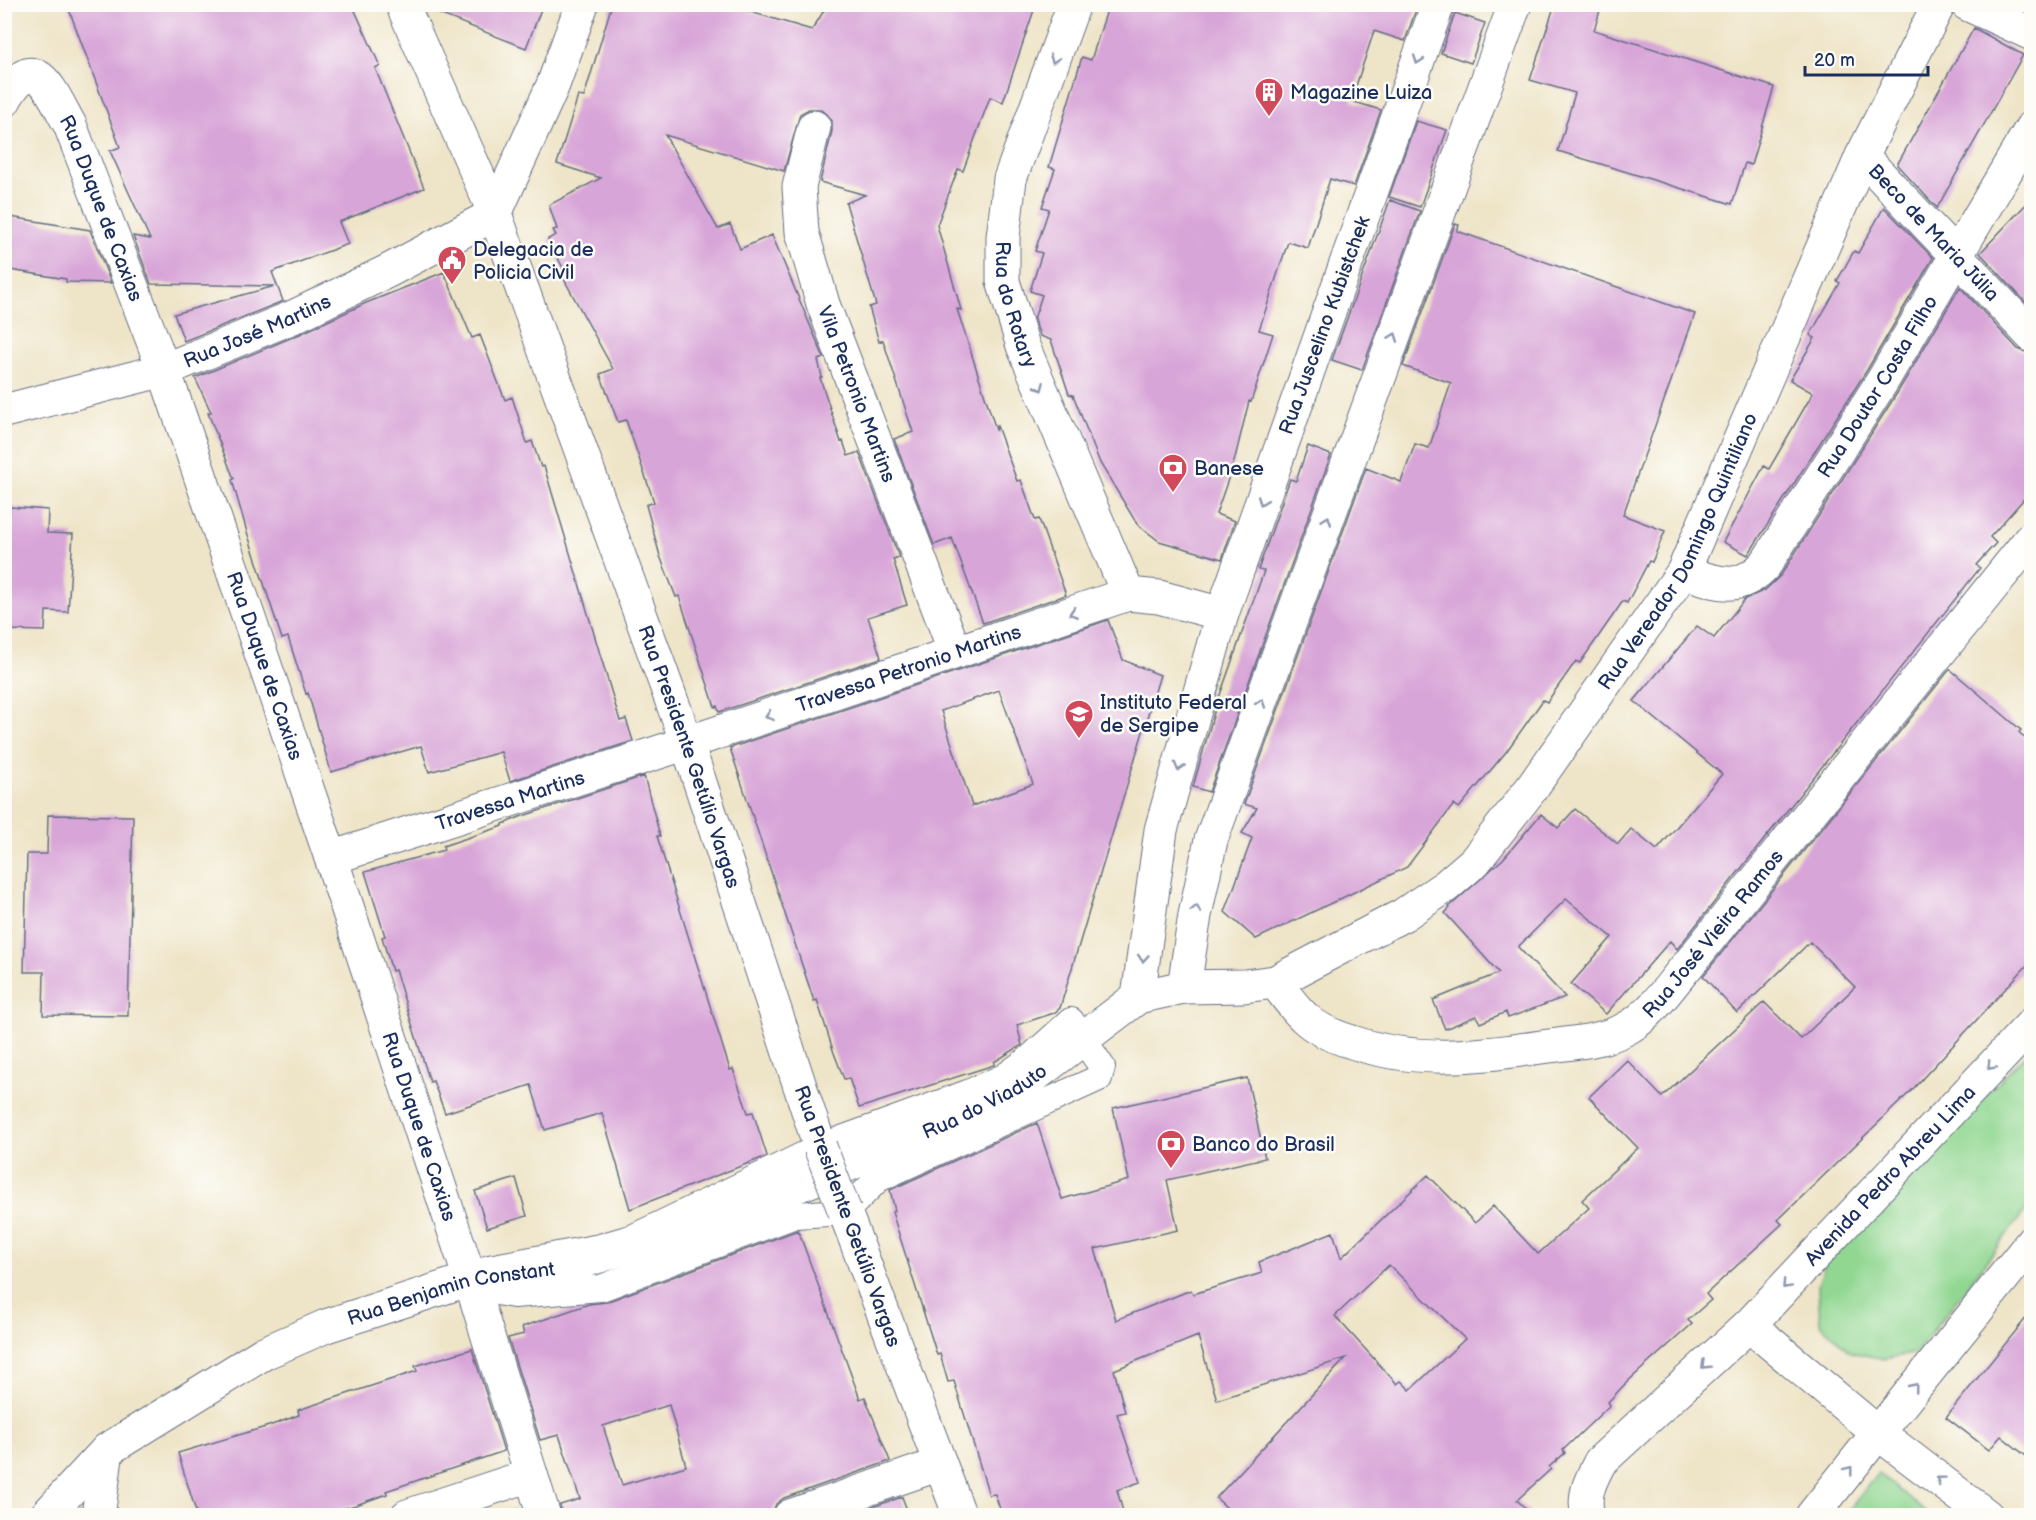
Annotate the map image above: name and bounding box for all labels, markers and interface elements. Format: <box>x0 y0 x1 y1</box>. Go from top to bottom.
scale bar <box>1805 39 1928 77</box>
text: 20 m <box>1814 50 1855 71</box>
one-way arrow <box>1049 53 1061 64</box>
one-way arrow <box>1413 54 1426 65</box>
building icon: Magazine Luiza <box>1253 76 1285 118</box>
place label: Magazine Luiza <box>1290 81 1432 105</box>
street label: Rua Duque de Caxias <box>54 111 148 305</box>
street label: Beco de Maria Júlia <box>1863 159 2004 307</box>
street label: Rua Juscelino Kubistchek <box>1274 213 1376 438</box>
place label: Delegacia de Policia Civil <box>473 238 594 285</box>
street label: Rua do Rotary <box>990 241 1042 371</box>
public building icon: Delegacia de Policia Civil <box>436 244 468 286</box>
street label: Rua José Martins <box>180 289 335 374</box>
street label: Rua Doutor Costa Filho <box>1813 291 1943 482</box>
street label: Vila Petronio Martins <box>812 303 901 486</box>
one-way arrow <box>1387 332 1400 343</box>
one-way arrow <box>1033 380 1045 391</box>
street label: Rua Vereador Domingo Quintiliano <box>1593 409 1763 695</box>
bank icon: Banese <box>1157 452 1189 494</box>
place label: Banese <box>1194 457 1264 481</box>
one-way arrow <box>1256 495 1269 506</box>
one-way arrow <box>1320 515 1333 526</box>
street label: Rua Duque de Caxias <box>221 569 308 763</box>
one-way arrow <box>1068 606 1079 618</box>
street label: Travessa Petronio Martins <box>793 620 1025 718</box>
street label: Rua Presidente Getúlio Vargas <box>632 622 745 891</box>
place label: Instituto Federal de Sergipe <box>1100 691 1247 738</box>
school or university icon: Instituto Federal de Sergipe <box>1063 698 1095 740</box>
one-way arrow <box>1253 698 1266 709</box>
one-way arrow <box>764 708 774 721</box>
one-way arrow <box>1173 762 1186 772</box>
street label: Travessa Martins <box>433 766 588 836</box>
street label: Rua José Vieira Ramos <box>1638 845 1789 1023</box>
one-way arrow <box>1189 904 1202 914</box>
one-way arrow <box>1137 954 1150 963</box>
street label: Rua Duque de Caxias <box>376 1029 461 1224</box>
street label: Rua do Viaduto <box>919 1059 1052 1145</box>
one-way arrow <box>1988 1059 1999 1070</box>
street label: Avenida Pedro Abreu Lima <box>1800 1081 1981 1271</box>
street label: Rua Presidente Getúlio Vargas <box>789 1082 906 1350</box>
bank icon: Banco do Brasil <box>1155 1128 1187 1170</box>
place label: Banco do Brasil <box>1192 1133 1335 1157</box>
street label: Rua Benjamin Constant <box>344 1257 556 1331</box>
one-way arrow <box>1782 1279 1793 1289</box>
one-way arrow <box>1702 1358 1712 1369</box>
one-way arrow <box>1907 1383 1918 1394</box>
one-way arrow <box>1841 1465 1852 1476</box>
one-way arrow <box>1936 1476 1947 1487</box>

